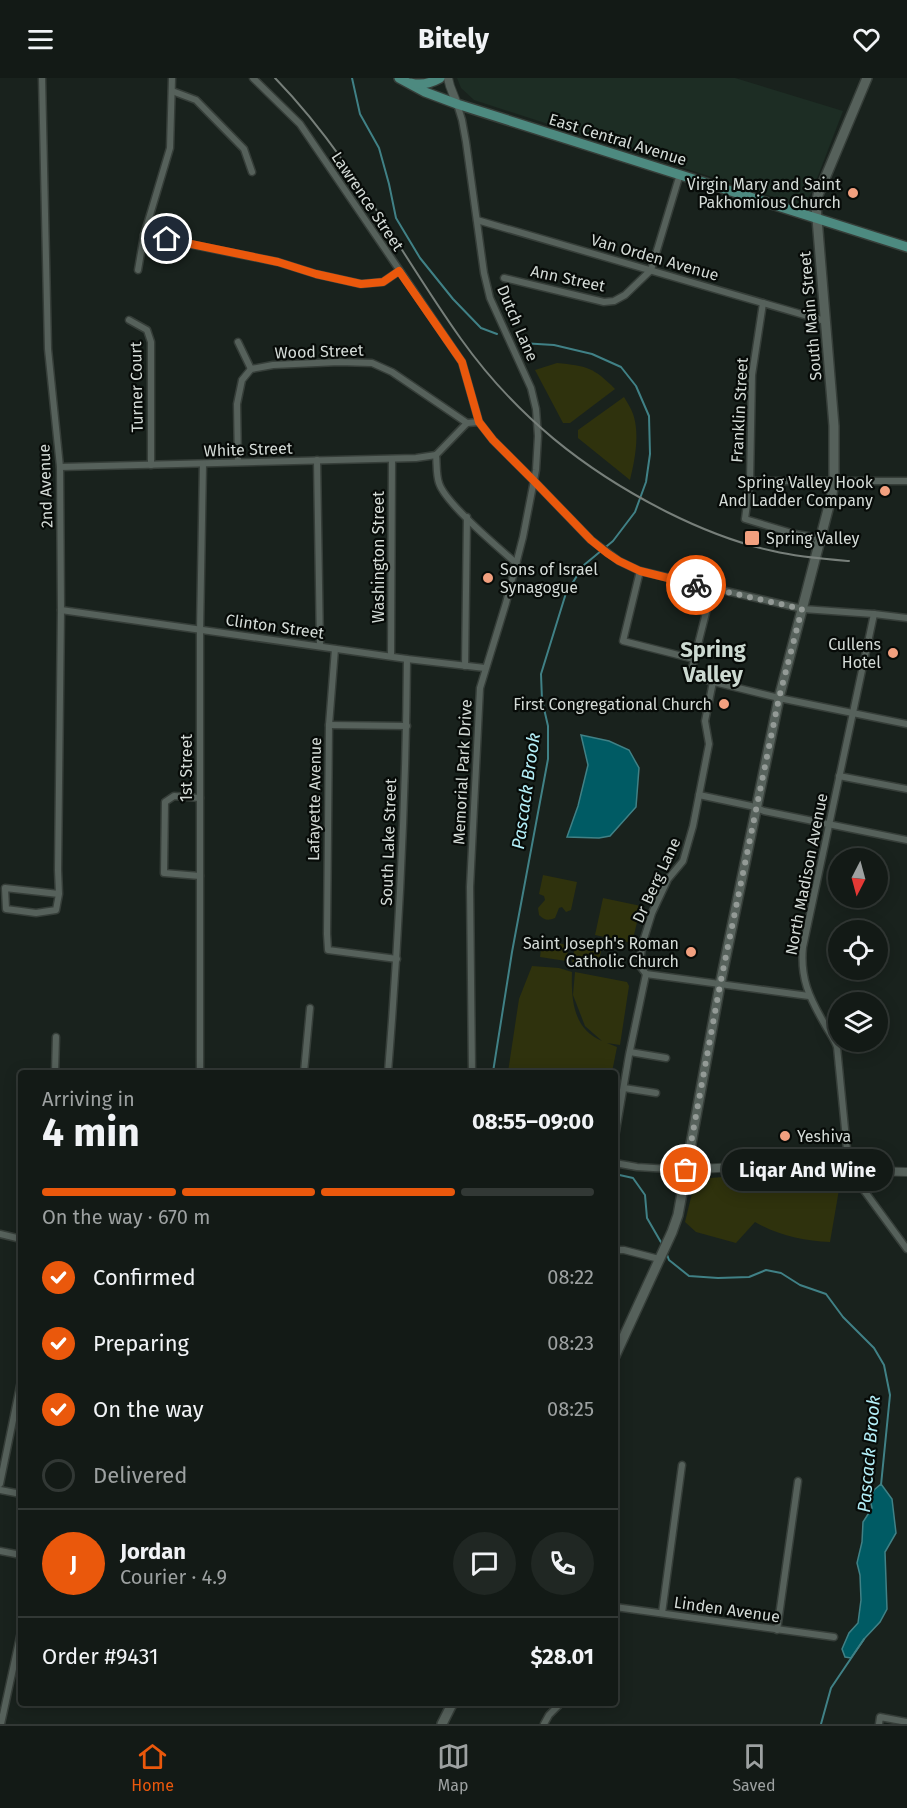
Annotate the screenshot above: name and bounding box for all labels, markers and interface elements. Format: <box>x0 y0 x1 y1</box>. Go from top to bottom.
icon: menu <box>24 23 57 56</box>
text: Bitely <box>418 23 489 55</box>
icon: heart <box>850 23 883 56</box>
street label: East Central Avenue <box>547 109 689 169</box>
street label: Lawrence Street <box>327 148 408 255</box>
place label: Virgin Mary and Saint Pakhomious Church <box>687 175 841 212</box>
marker: Virgin Mary and Saint Pakhomious Church <box>846 186 860 200</box>
pin <box>141 213 192 264</box>
icon: home <box>150 222 183 255</box>
street label: Van Orden Avenue <box>589 230 721 285</box>
street label: South Main Street <box>795 250 826 381</box>
street label: Ann Street <box>529 261 607 296</box>
street label: Dutch Lane <box>493 282 542 364</box>
street label: Wood Street <box>274 340 364 363</box>
street label: Turner Court <box>126 341 147 433</box>
street label: Franklin Street <box>727 357 752 463</box>
street label: White Street <box>203 438 293 461</box>
street label: 2nd Avenue <box>35 444 56 528</box>
place label: Spring Valley Hook And Ladder Company <box>719 473 874 510</box>
marker: Spring Valley Hook And Ladder Company <box>878 484 892 498</box>
street label: Washington Street <box>369 491 388 623</box>
marker: Spring Valley <box>743 529 761 547</box>
place label: Spring Valley <box>766 529 860 548</box>
courier <box>666 555 726 615</box>
place label: Sons of Israel Synagogue <box>500 560 598 597</box>
icon: bike <box>680 569 713 602</box>
marker: Sons of Israel Synagogue <box>481 571 495 585</box>
street label: Clinton Street <box>224 610 326 643</box>
place label: Cullens Hotel <box>828 635 881 672</box>
district label: Spring Valley <box>680 636 747 688</box>
marker: Cullens Hotel <box>886 646 900 660</box>
place label: First Congregational Church <box>513 695 712 714</box>
marker: First Congregational Church <box>717 697 731 711</box>
street label: Memorial Park Drive <box>449 699 476 845</box>
water label: Pascack Brook <box>507 731 545 851</box>
street label: 1st Street <box>177 734 196 802</box>
street label: Lafayette Avenue <box>304 737 325 861</box>
street label: South Lake Street <box>377 778 400 906</box>
street label: North Madison Avenue <box>781 791 832 957</box>
street label: Dr Berg Lane <box>628 834 685 926</box>
north arrow <box>828 848 888 908</box>
map controls <box>828 848 888 1052</box>
button: locate <box>828 920 888 980</box>
place label: Saint Joseph's Roman Catholic Church <box>523 934 679 971</box>
marker: Saint Joseph's Roman Catholic Church <box>684 945 698 959</box>
button: layers <box>828 992 888 1052</box>
text: Arriving in <box>42 1087 135 1111</box>
text: 08:55–09:00 <box>472 1108 594 1135</box>
text: 4 min <box>42 1110 140 1156</box>
place label: Yeshiva <box>797 1127 851 1146</box>
marker: Yeshiva <box>778 1129 792 1143</box>
pin <box>660 1144 711 1195</box>
callout: Liqar And Wine <box>722 1149 893 1191</box>
icon: bag <box>669 1153 702 1186</box>
text: Liqar And Wine <box>739 1158 876 1182</box>
text: On the way · 670 m <box>42 1205 210 1229</box>
icon: check <box>42 1261 75 1294</box>
text: Confirmed <box>93 1264 196 1291</box>
text: 08:22 <box>547 1265 594 1289</box>
icon: check <box>42 1327 75 1360</box>
text: Preparing <box>93 1330 189 1357</box>
text: 08:23 <box>547 1331 594 1355</box>
icon: check <box>42 1393 75 1426</box>
water label: Pascack Brook <box>853 1394 885 1513</box>
text: On the way <box>93 1396 204 1423</box>
text: 08:25 <box>547 1397 594 1421</box>
text: Delivered <box>93 1462 188 1489</box>
button: chat <box>453 1532 516 1595</box>
button: phone <box>531 1532 594 1595</box>
text: Jordan <box>120 1538 186 1565</box>
text: J <box>70 1550 77 1577</box>
text: Courier · 4.9 <box>120 1565 227 1589</box>
street label: Linden Avenue <box>673 1593 781 1626</box>
text: Order #9431 <box>42 1643 159 1670</box>
text: $28.01 <box>530 1643 594 1670</box>
tab: Home <box>131 1740 174 1795</box>
tab: Map <box>437 1740 470 1795</box>
tab: Saved <box>732 1740 776 1795</box>

